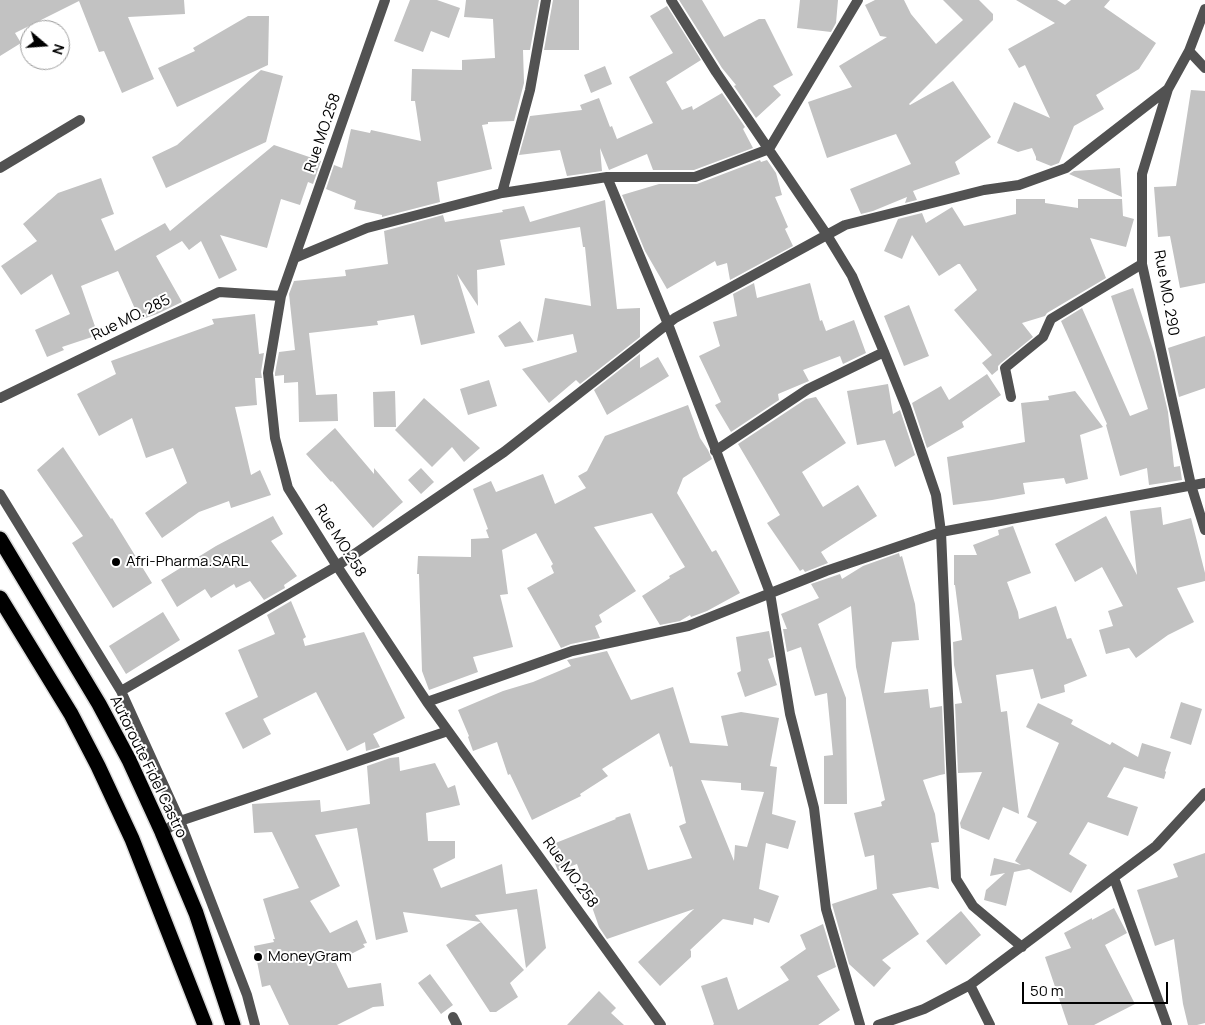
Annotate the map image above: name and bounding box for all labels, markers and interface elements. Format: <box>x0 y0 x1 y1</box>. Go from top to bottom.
north arrow <box>20 20 70 70</box>
text: N <box>48 42 69 57</box>
street label: Rue MO.258 <box>301 91 345 175</box>
street label: Rue MO. 290 <box>1150 249 1182 337</box>
street label: Rue MO. 285 <box>89 291 173 345</box>
street label: Rue MO.258 <box>310 501 370 581</box>
place label: Afri-Pharma.SARL <box>126 553 248 571</box>
marker: Afri-Pharma.SARL <box>110 556 122 568</box>
street label: Autoroute Fidel Castro <box>106 693 190 841</box>
street label: Rue MO.258 <box>538 834 602 912</box>
place label: MoneyGram <box>268 948 352 966</box>
marker: MoneyGram <box>252 951 264 963</box>
scale bar <box>1025 972 1171 1004</box>
text: 50 m <box>1030 980 1064 1001</box>

